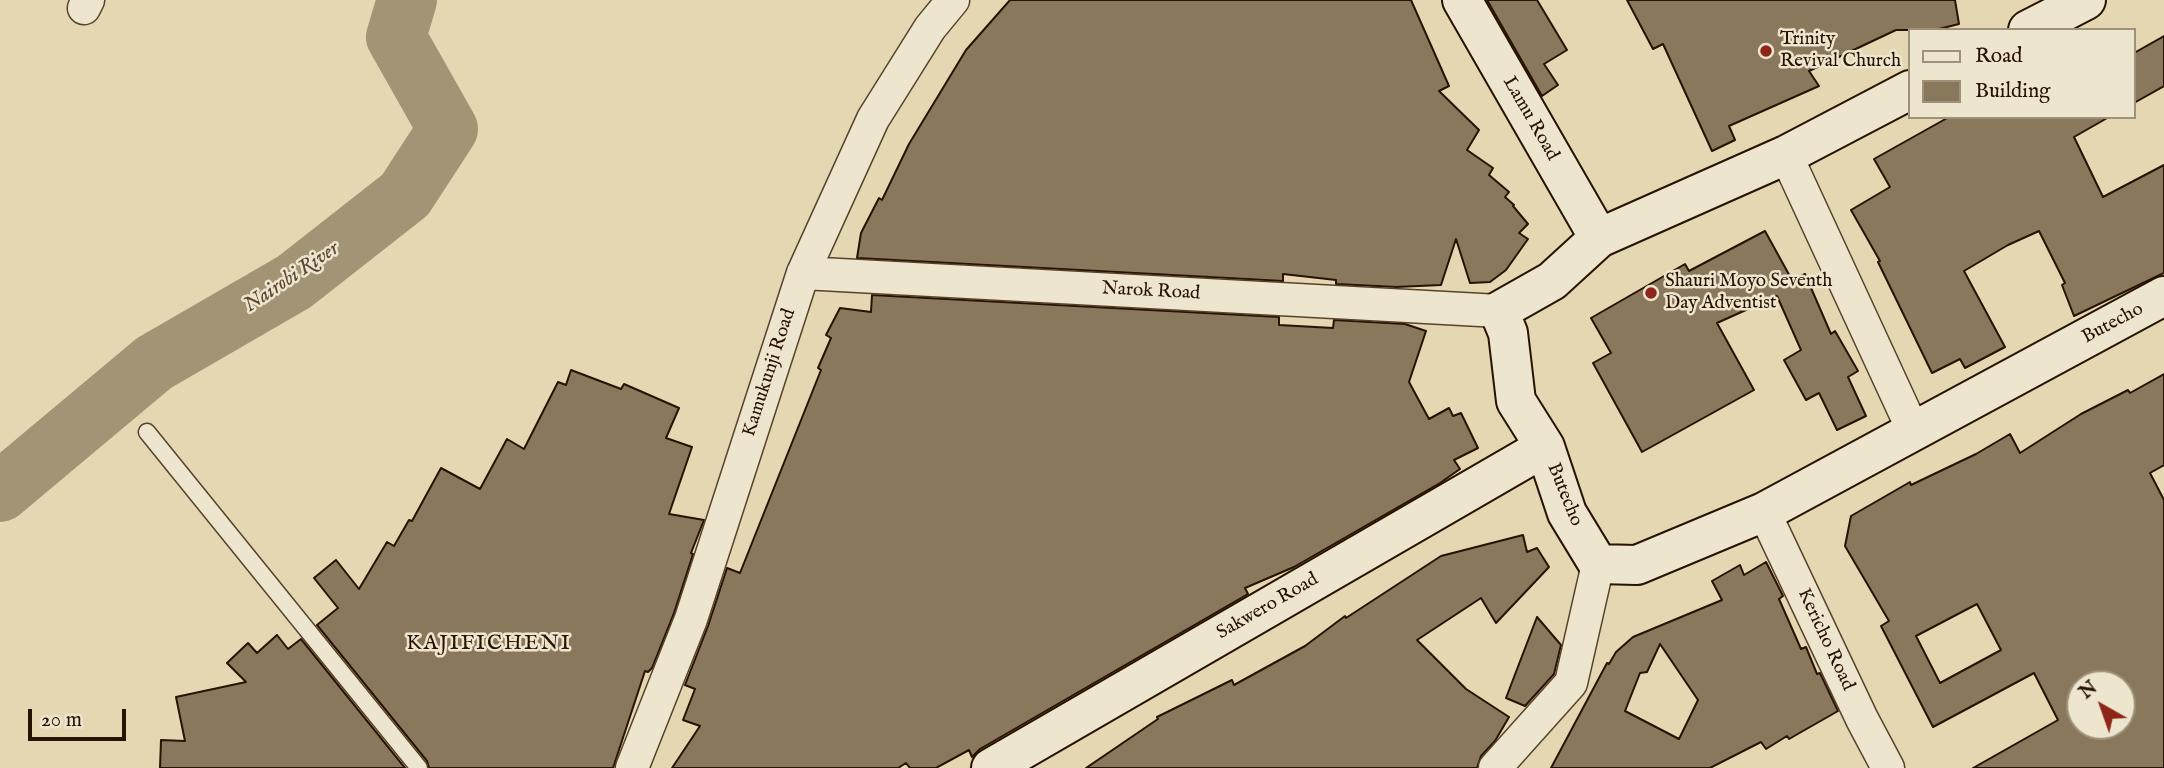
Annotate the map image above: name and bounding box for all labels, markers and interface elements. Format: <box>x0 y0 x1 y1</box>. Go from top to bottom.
legend <box>1909 28 2136 119</box>
place label: Trinity Revival Church <box>1780 29 1901 73</box>
marker: Trinity Revival Church <box>1758 43 1774 59</box>
text: Road <box>1975 43 2022 70</box>
street label: Lamu Road <box>1497 73 1563 165</box>
text: Building <box>1975 78 2050 105</box>
water label: Nairobi River <box>240 237 344 319</box>
place label: Shauri Moyo Seventh Day Adventist <box>1665 271 1832 315</box>
street label: Narok Road <box>1101 278 1201 306</box>
marker: Shauri Moyo Seventh Day Adventist <box>1643 285 1659 301</box>
street label: Butecho <box>2078 298 2148 350</box>
street label: Kamukunji Road <box>739 306 801 440</box>
street label: Butecho <box>1541 460 1587 530</box>
street label: Sakwero Road <box>1213 569 1323 645</box>
street label: Kericho Road <box>1791 585 1859 695</box>
district label: KAJIFICHENI <box>408 632 570 658</box>
north arrow <box>2066 670 2136 740</box>
text: N <box>2075 676 2103 705</box>
scale bar <box>32 694 130 738</box>
text: 20 m <box>41 707 82 734</box>

